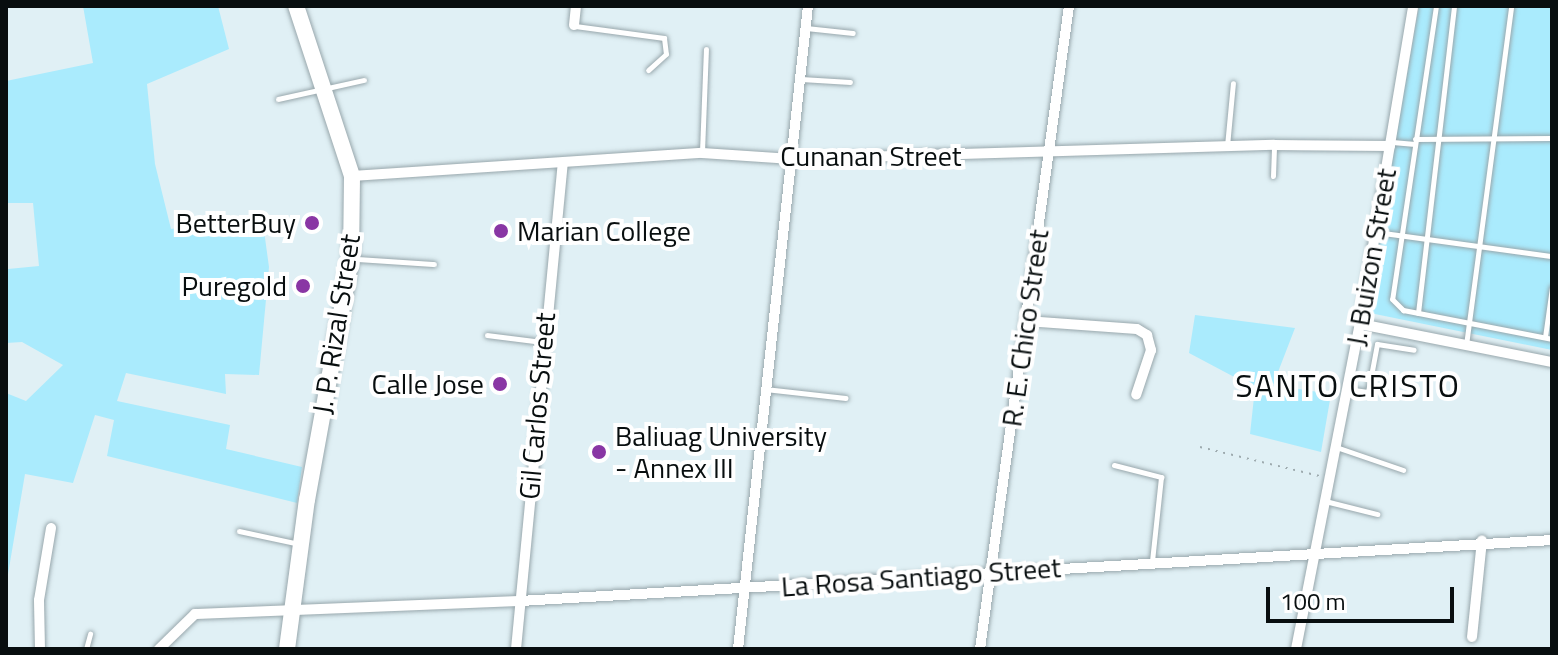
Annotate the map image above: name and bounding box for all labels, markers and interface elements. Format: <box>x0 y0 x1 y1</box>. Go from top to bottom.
street label: Cunanan Street <box>780 139 962 173</box>
street label: J. Buizon Street <box>1339 166 1403 348</box>
place label: BetterBuy <box>176 206 296 240</box>
marker: BetterBuy <box>303 214 321 232</box>
place label: Marian College <box>517 214 691 248</box>
marker: Marian College <box>492 222 510 240</box>
street label: R. E. Chico Street <box>995 227 1055 429</box>
street label: J. P. Rizal Street <box>305 232 367 416</box>
place label: Puregold <box>182 269 287 303</box>
marker: Puregold <box>294 277 312 295</box>
street label: Gil Carlos Street <box>512 311 562 501</box>
district label: SANTO CRISTO <box>1235 366 1461 404</box>
place label: Calle Jose <box>372 367 484 401</box>
marker: Calle Jose <box>491 375 509 393</box>
place label: Baliuag University - Annex III <box>615 419 827 485</box>
marker: Baliuag University - Annex III <box>590 443 608 461</box>
street label: La Rosa Santiago Street <box>780 550 1062 604</box>
scale bar <box>1270 571 1458 621</box>
text: 100 m <box>1280 583 1346 619</box>

